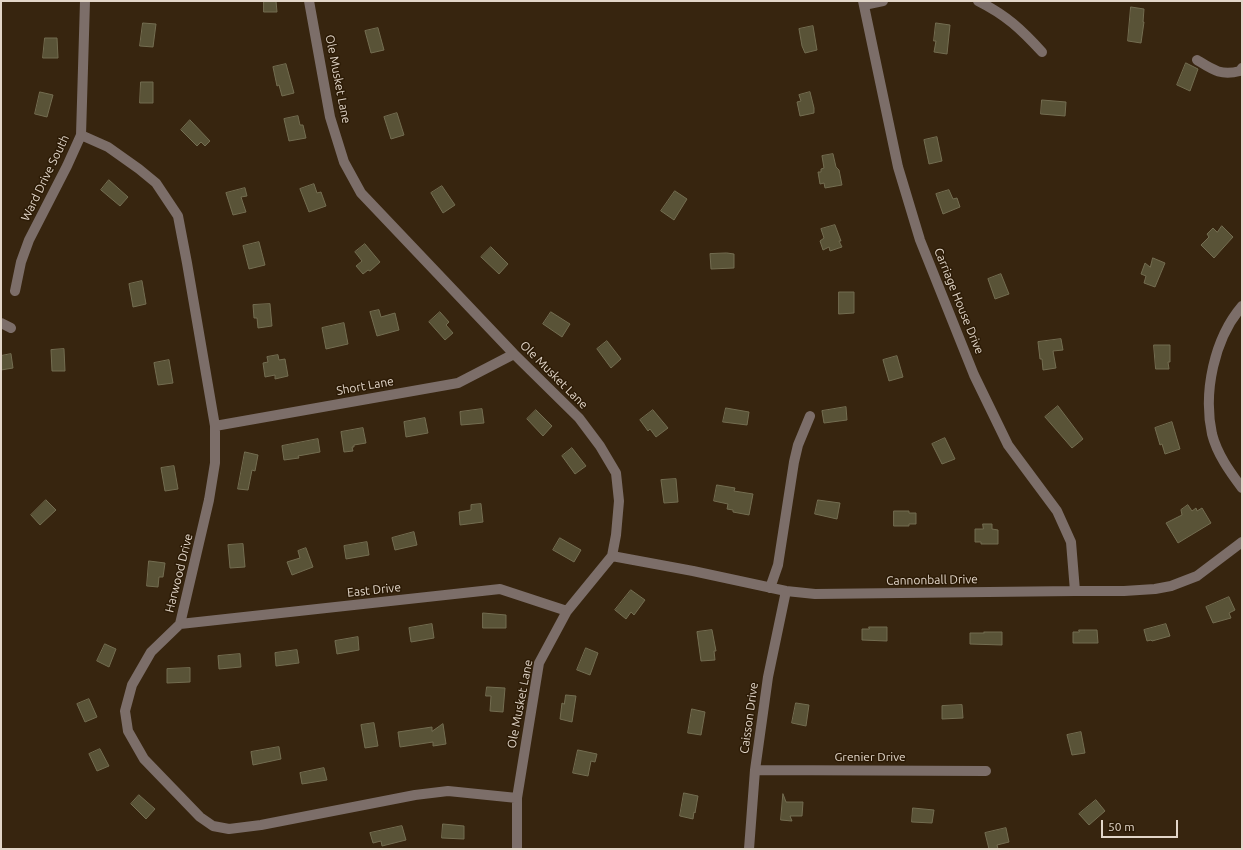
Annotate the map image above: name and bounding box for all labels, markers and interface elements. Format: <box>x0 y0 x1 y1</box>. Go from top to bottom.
street label: Ole Musket Lane <box>322 33 354 125</box>
street label: Ward Drive South <box>18 133 72 223</box>
street label: Carriage House Drive <box>931 246 987 356</box>
street label: Ole Musket Lane <box>517 338 591 412</box>
street label: Short Lane <box>335 374 395 398</box>
street label: Harwood Drive <box>162 532 196 614</box>
street label: Cannonball Drive <box>886 572 978 588</box>
street label: East Drive <box>346 580 402 600</box>
street label: Ole Musket Lane <box>504 658 536 750</box>
street label: Caisson Drive <box>737 681 761 755</box>
street label: Grenier Drive <box>834 750 906 764</box>
scale bar <box>1103 812 1180 838</box>
text: 50 m <box>1108 820 1135 833</box>

